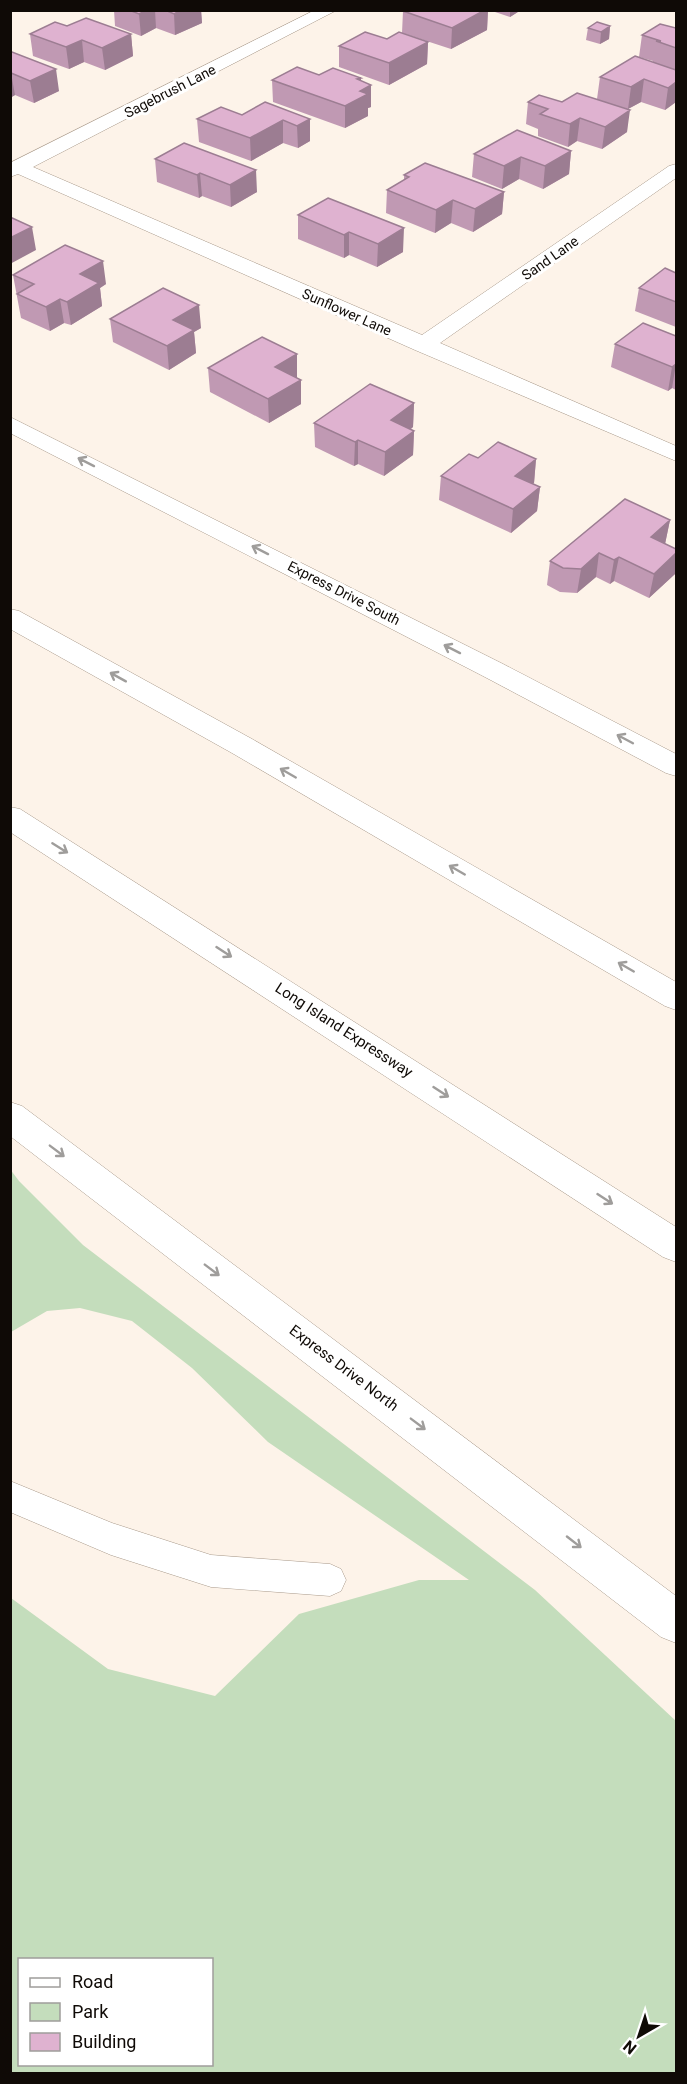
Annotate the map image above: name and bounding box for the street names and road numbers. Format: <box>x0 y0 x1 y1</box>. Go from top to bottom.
street label: Sagebrush Lane <box>122 61 218 121</box>
street label: Sand Lane <box>519 233 581 283</box>
street label: Sunflower Lane <box>300 285 394 339</box>
street label: Express Drive South <box>285 558 403 628</box>
street label: Long Island Expressway <box>272 979 416 1081</box>
street label: Express Drive North <box>286 1321 402 1415</box>

